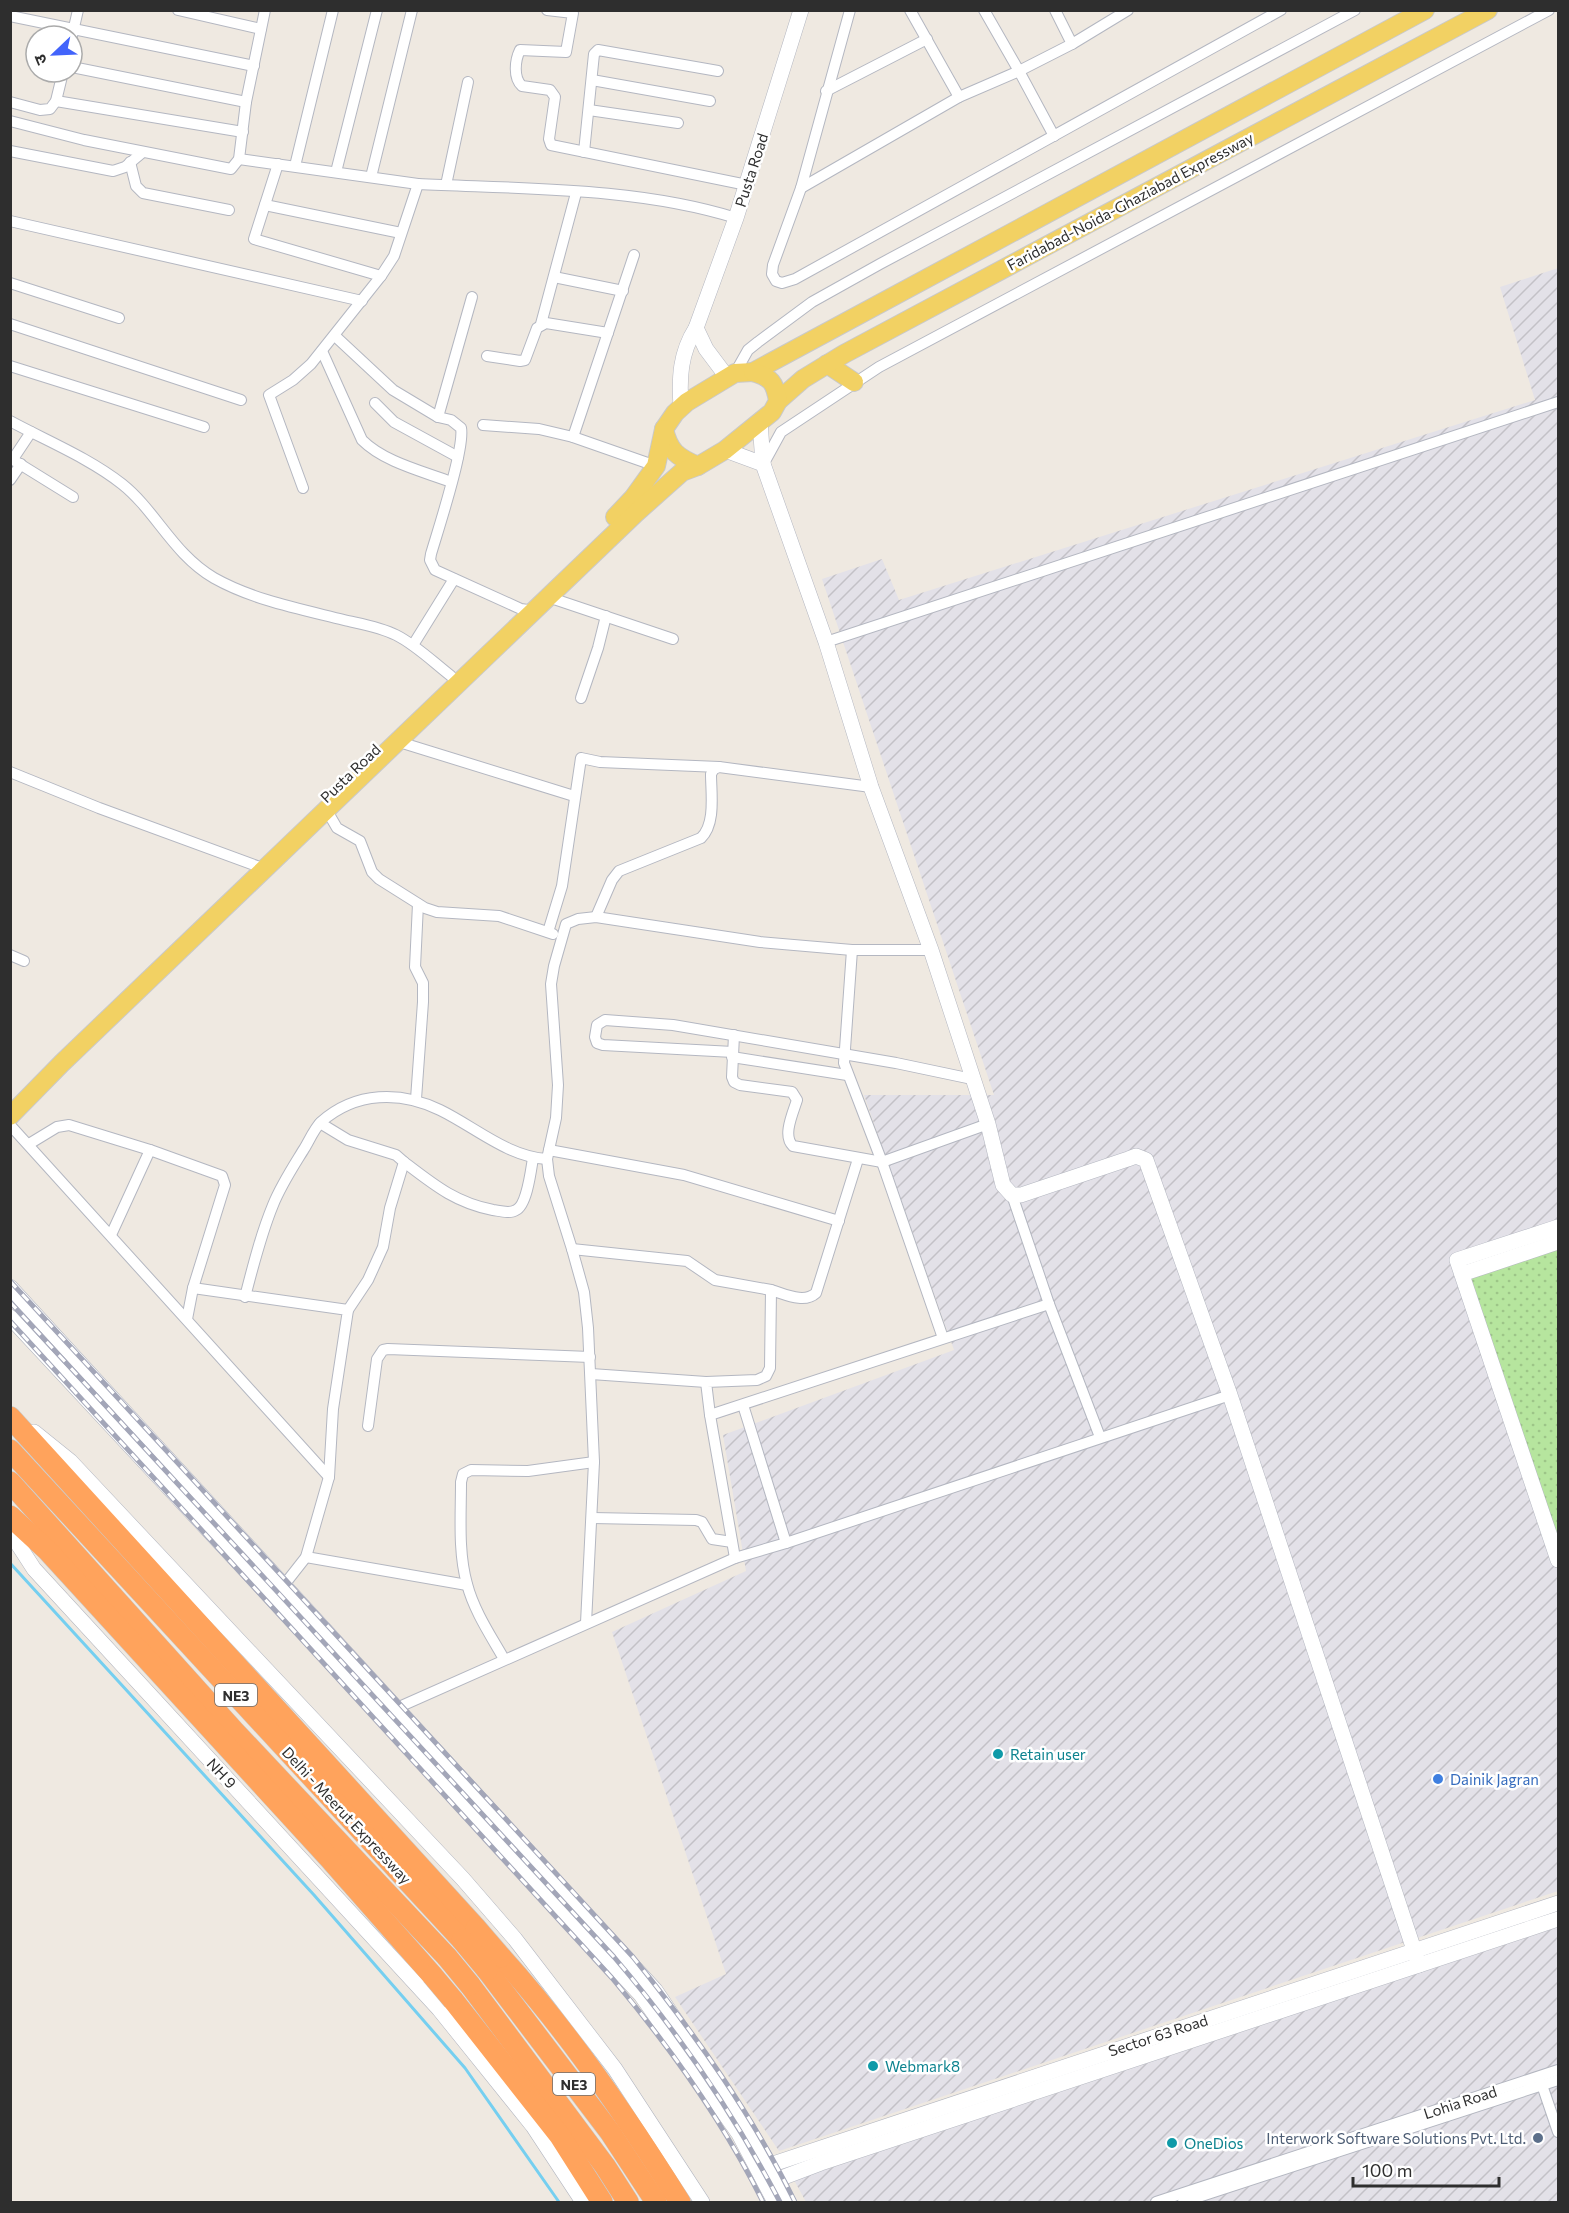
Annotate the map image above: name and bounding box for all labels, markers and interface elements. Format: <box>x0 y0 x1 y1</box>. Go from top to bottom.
north arrow <box>24 24 84 84</box>
text: उ <box>29 51 50 68</box>
street label: Faridabad-Noida-Ghaziabad Expressway <box>1004 128 1256 274</box>
street label: Pusta Road <box>731 131 771 209</box>
street label: Pusta Road <box>316 740 384 806</box>
road number: NE3 <box>215 1684 257 1706</box>
street label: Delhi - Meerut Expressway <box>279 1743 415 1888</box>
place label: Retain user <box>1010 1745 1086 1763</box>
marker: Retain user <box>991 1747 1005 1761</box>
street label: NH 9 <box>204 1754 240 1792</box>
place label: Dainik Jagran <box>1450 1770 1539 1788</box>
marker: Dainik Jagran <box>1431 1772 1445 1786</box>
street label: Sector 63 Road <box>1106 2010 1210 2060</box>
place label: Webmark8 <box>885 2057 960 2075</box>
marker: Webmark8 <box>866 2059 880 2073</box>
road number: NE3 <box>553 2073 595 2095</box>
street label: Lohia Road <box>1421 2082 1499 2122</box>
place label: Interwork Software Solutions Pvt. Ltd. <box>1266 2129 1526 2147</box>
marker: Interwork Software Solutions Pvt. Ltd. <box>1531 2131 1545 2145</box>
place label: OneDios <box>1184 2134 1243 2152</box>
marker: OneDios <box>1165 2136 1179 2150</box>
scale bar <box>1353 2150 1498 2188</box>
text: 100 m <box>1362 2159 1412 2181</box>

